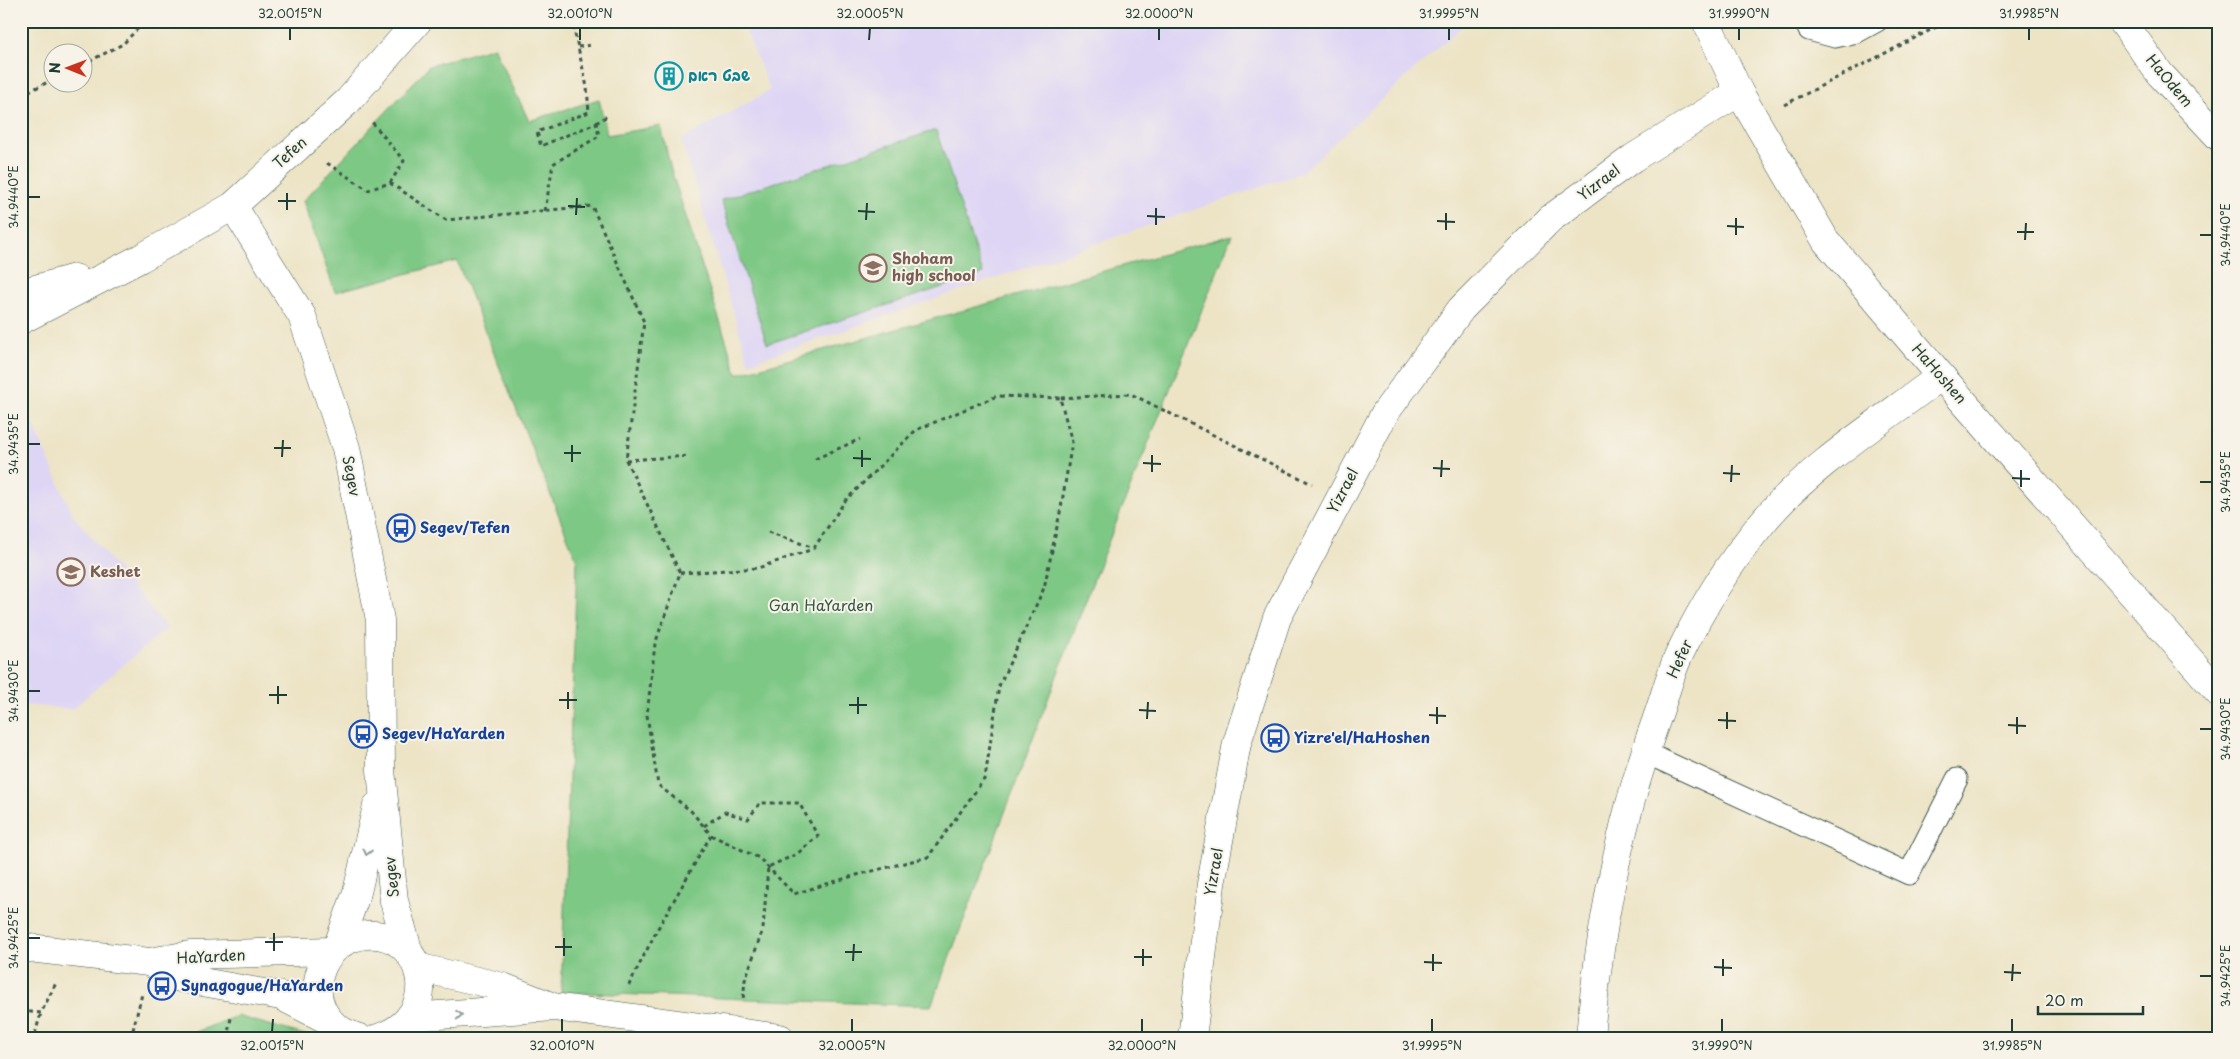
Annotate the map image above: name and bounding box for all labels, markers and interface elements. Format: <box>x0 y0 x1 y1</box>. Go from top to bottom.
text: 32.0015°N <box>258 4 322 22</box>
text: 32.0010°N <box>547 4 613 22</box>
text: 32.0005°N <box>836 4 904 22</box>
text: 32.0000°N <box>1125 4 1193 22</box>
text: 31.9995°N <box>1419 4 1479 22</box>
text: 31.9990°N <box>1708 4 1770 22</box>
text: 31.9985°N <box>1999 4 2059 22</box>
north arrow <box>42 42 92 92</box>
street label: HaOdem <box>2141 48 2199 112</box>
building icon: שבט ראם <box>654 61 684 91</box>
text: N <box>44 62 65 73</box>
place label: שבט ראם <box>688 63 750 86</box>
street label: Tefen <box>267 130 311 173</box>
street label: Yizrael <box>1572 158 1624 206</box>
text: 34.9440°E <box>4 165 22 229</box>
text: 34.9440°E <box>2216 203 2234 267</box>
place label: Shoham high school <box>892 246 976 286</box>
school or university icon: Shoham high school <box>858 253 888 283</box>
street label: HaHoshen <box>1907 338 1973 408</box>
text: 34.9435°E <box>4 413 22 475</box>
text: 34.9435°E <box>2216 451 2234 513</box>
street label: Segev <box>337 453 368 498</box>
street label: Yizrael <box>1320 464 1363 517</box>
bus stop icon: Segev/Tefen <box>386 513 416 543</box>
place label: Segev/Tefen <box>420 515 510 538</box>
school or university icon: Keshet <box>56 557 86 587</box>
place label: Keshet <box>90 559 141 582</box>
park label: Gan HaYarden <box>769 593 873 616</box>
street label: Hefer <box>1660 635 1697 681</box>
text: 34.9430°E <box>4 659 22 723</box>
text: 34.9430°E <box>2216 697 2234 761</box>
bus stop icon: Segev/HaYarden <box>348 719 378 749</box>
place label: Segev/HaYarden <box>382 721 505 744</box>
bus stop icon: Yizre'el/HaHoshen <box>1260 723 1290 753</box>
place label: Yizre'el/HaHoshen <box>1294 725 1430 748</box>
street label: Yizrael <box>1197 846 1228 898</box>
one-way arrow <box>362 848 373 857</box>
street label: Segev <box>377 855 404 899</box>
text: 34.9425°E <box>4 907 22 969</box>
street label: HaYarden <box>176 942 246 969</box>
text: 34.9425°E <box>2216 945 2234 1007</box>
bus stop icon: Synagogue/HaYarden <box>147 971 177 1001</box>
place label: Synagogue/HaYarden <box>181 973 343 996</box>
scale bar <box>2038 984 2142 1016</box>
text: 20 m <box>2045 988 2084 1011</box>
one-way arrow <box>455 1009 463 1020</box>
text: 32.0015°N <box>240 1036 304 1054</box>
text: 32.0010°N <box>529 1036 595 1054</box>
text: 32.0005°N <box>818 1036 886 1054</box>
text: 32.0000°N <box>1108 1036 1176 1054</box>
text: 31.9995°N <box>1402 1036 1462 1054</box>
text: 31.9990°N <box>1691 1036 1753 1054</box>
text: 31.9985°N <box>1982 1036 2042 1054</box>

